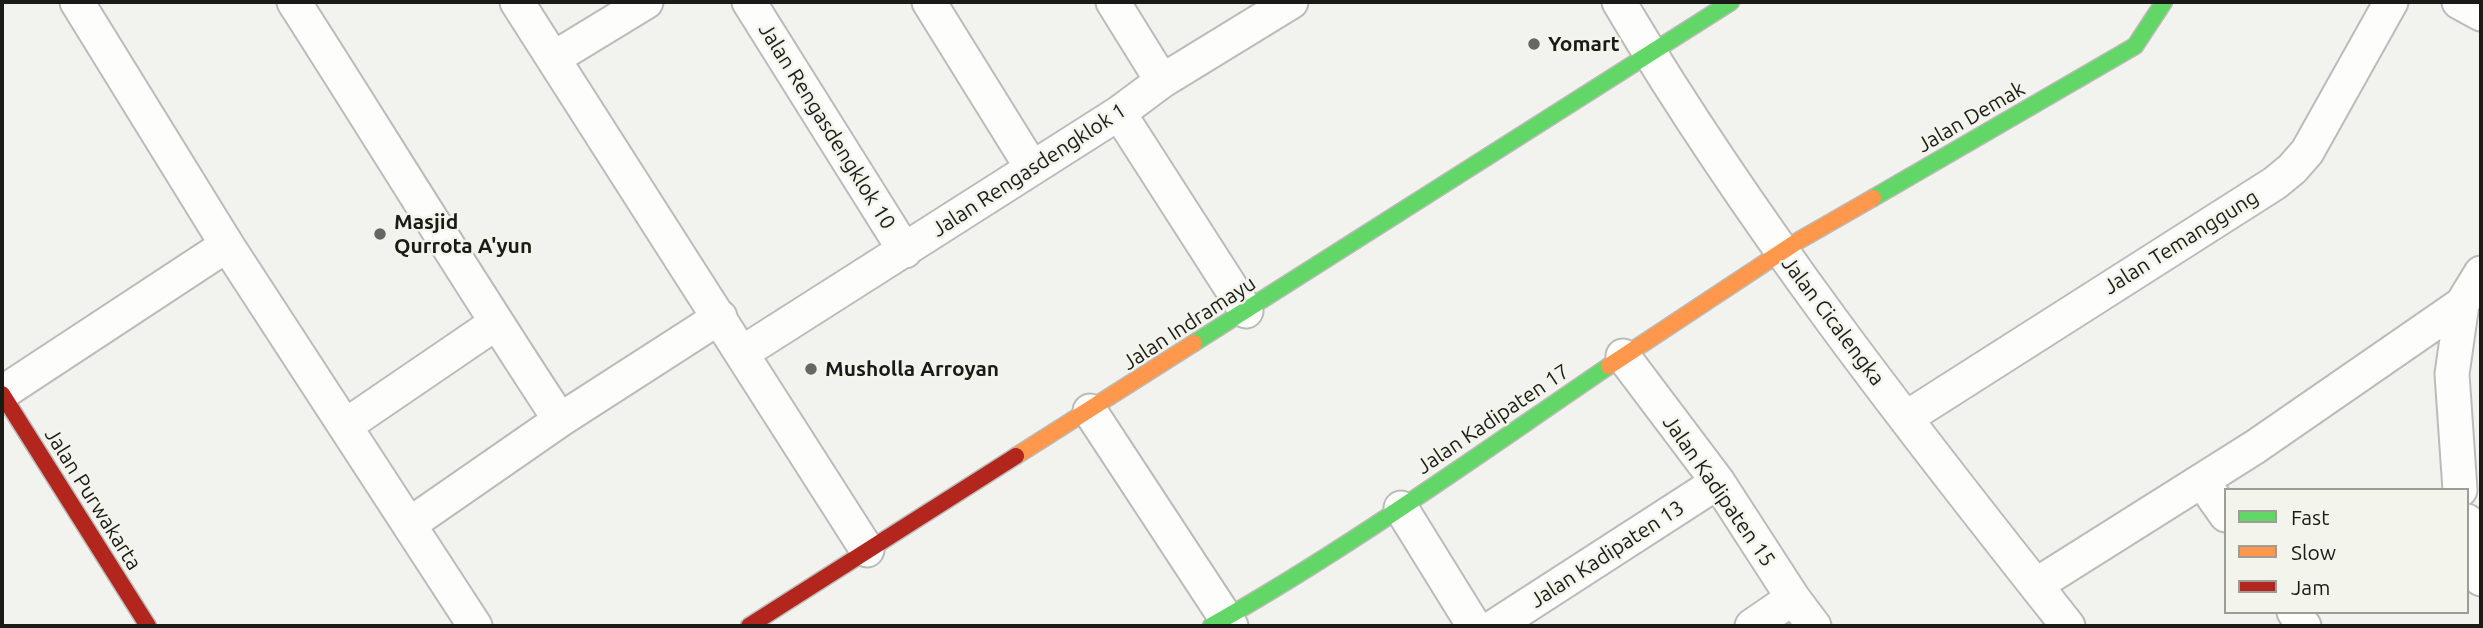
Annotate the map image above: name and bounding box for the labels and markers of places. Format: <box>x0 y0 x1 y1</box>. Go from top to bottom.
place label: Yomart <box>1548 31 1620 57</box>
marker: Yomart <box>1526 36 1542 52</box>
place label: Masjid Qurrota A'yun <box>394 209 532 259</box>
marker: Masjid Qurrota A'yun <box>372 226 388 242</box>
place label: Musholla Arroyan <box>825 356 999 382</box>
marker: Musholla Arroyan <box>803 361 819 377</box>

